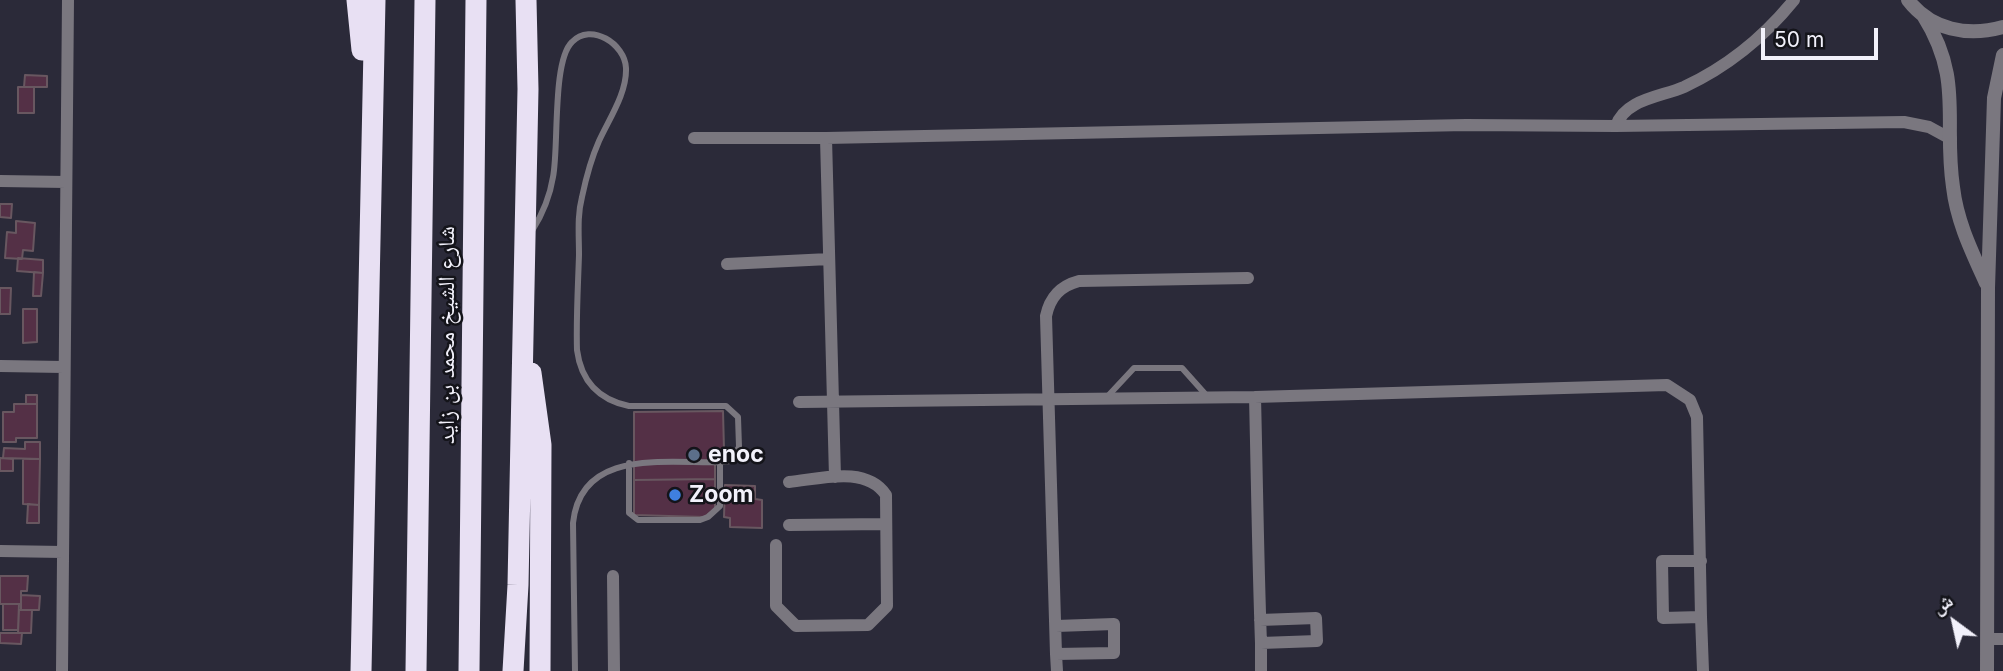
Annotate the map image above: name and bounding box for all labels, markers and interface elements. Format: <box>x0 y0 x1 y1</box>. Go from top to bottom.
scale bar <box>1765 14 1882 58</box>
text: 50 m <box>1774 27 1824 52</box>
street label: شارع الشيخ محمد بن زايد <box>433 226 461 444</box>
place label: enoc <box>708 441 764 469</box>
marker: enoc <box>686 447 702 463</box>
place label: Zoom <box>689 481 753 509</box>
marker: Zoom <box>667 487 683 503</box>
north arrow <box>1919 587 1989 657</box>
text: ش <box>1928 589 1957 619</box>

